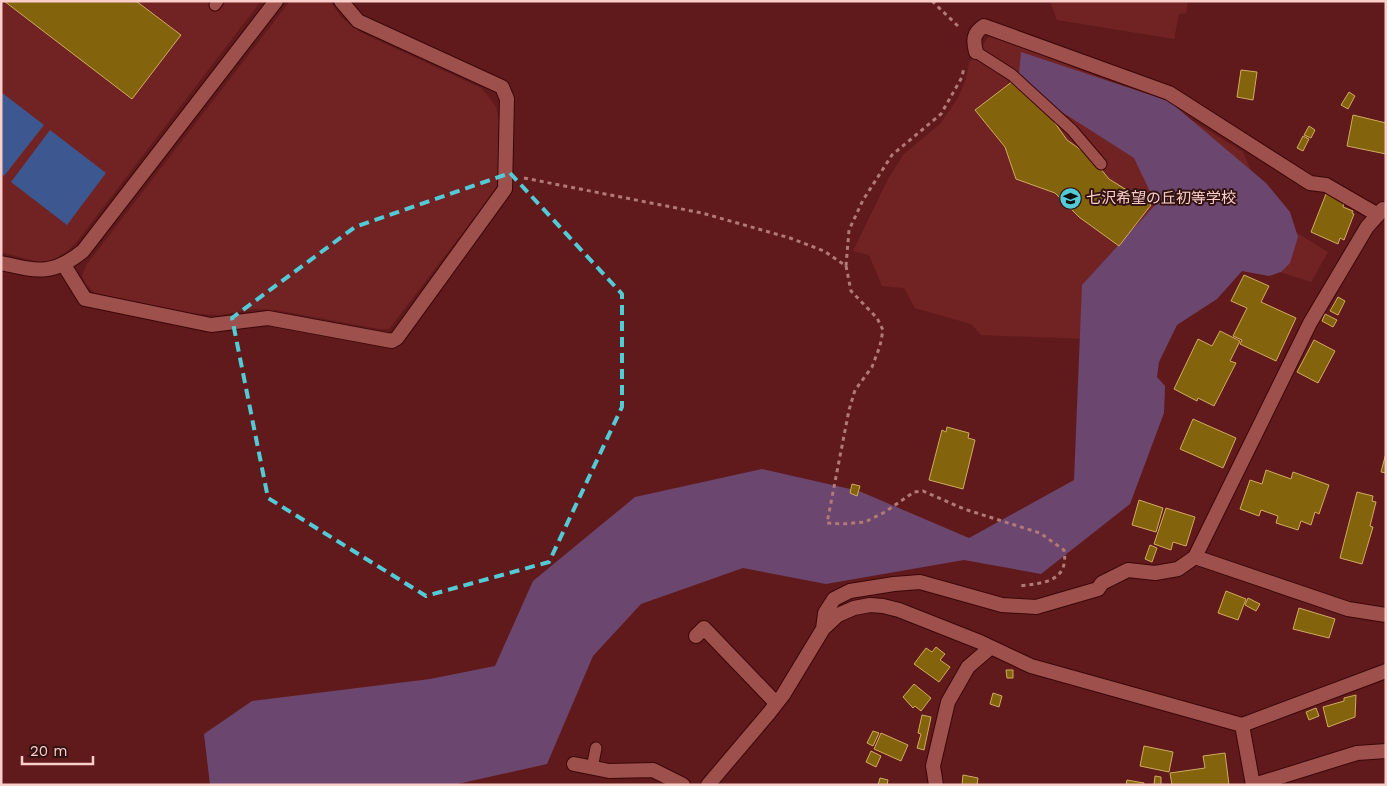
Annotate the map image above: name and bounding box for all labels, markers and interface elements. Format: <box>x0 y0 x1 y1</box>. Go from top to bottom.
school or university icon: 七沢希望の丘初等学校 <box>1058 186 1082 210</box>
place label: 七沢希望の丘初等学校 <box>1086 189 1236 207</box>
scale bar <box>22 734 94 766</box>
text: 20 m <box>30 742 68 760</box>

